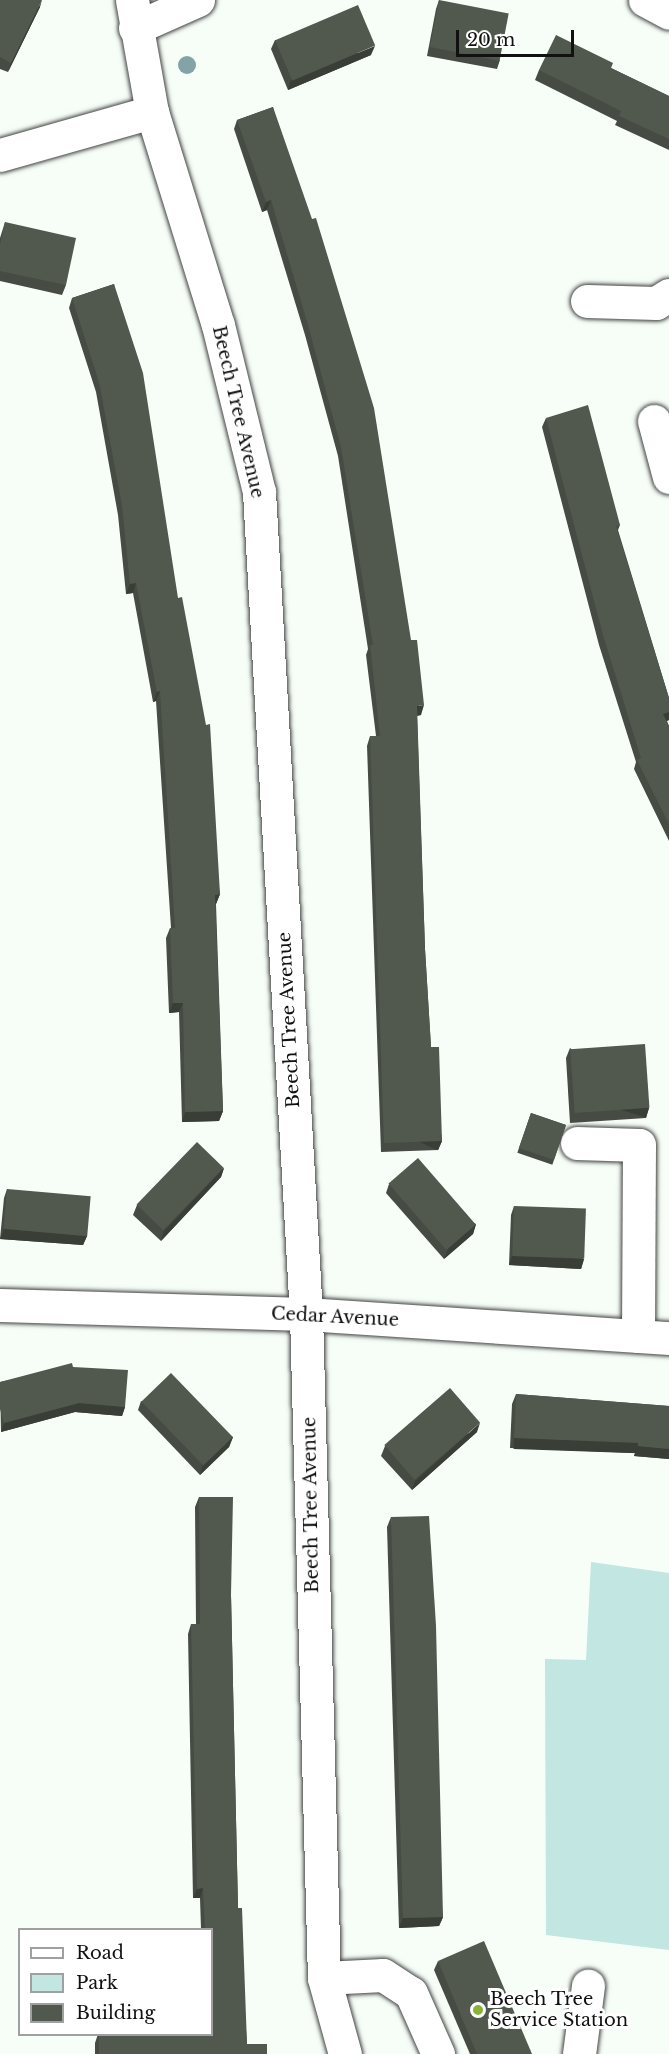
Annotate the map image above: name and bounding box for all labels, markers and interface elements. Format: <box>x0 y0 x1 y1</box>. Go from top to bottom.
scale bar <box>459 18 578 56</box>
text: 20 m <box>467 29 515 51</box>
street label: Beech Tree Avenue <box>208 323 268 501</box>
street label: Beech Tree Avenue <box>274 931 304 1109</box>
street label: Cedar Avenue <box>270 1303 400 1331</box>
street label: Beech Tree Avenue <box>299 1416 323 1594</box>
legend <box>18 1928 213 2036</box>
text: Road <box>76 1942 124 1964</box>
text: Park <box>76 1972 118 1994</box>
place label: Beech Tree Service Station <box>490 1989 628 2032</box>
text: Building <box>76 2002 155 2024</box>
marker: Beech Tree Service Station <box>471 2003 485 2017</box>

